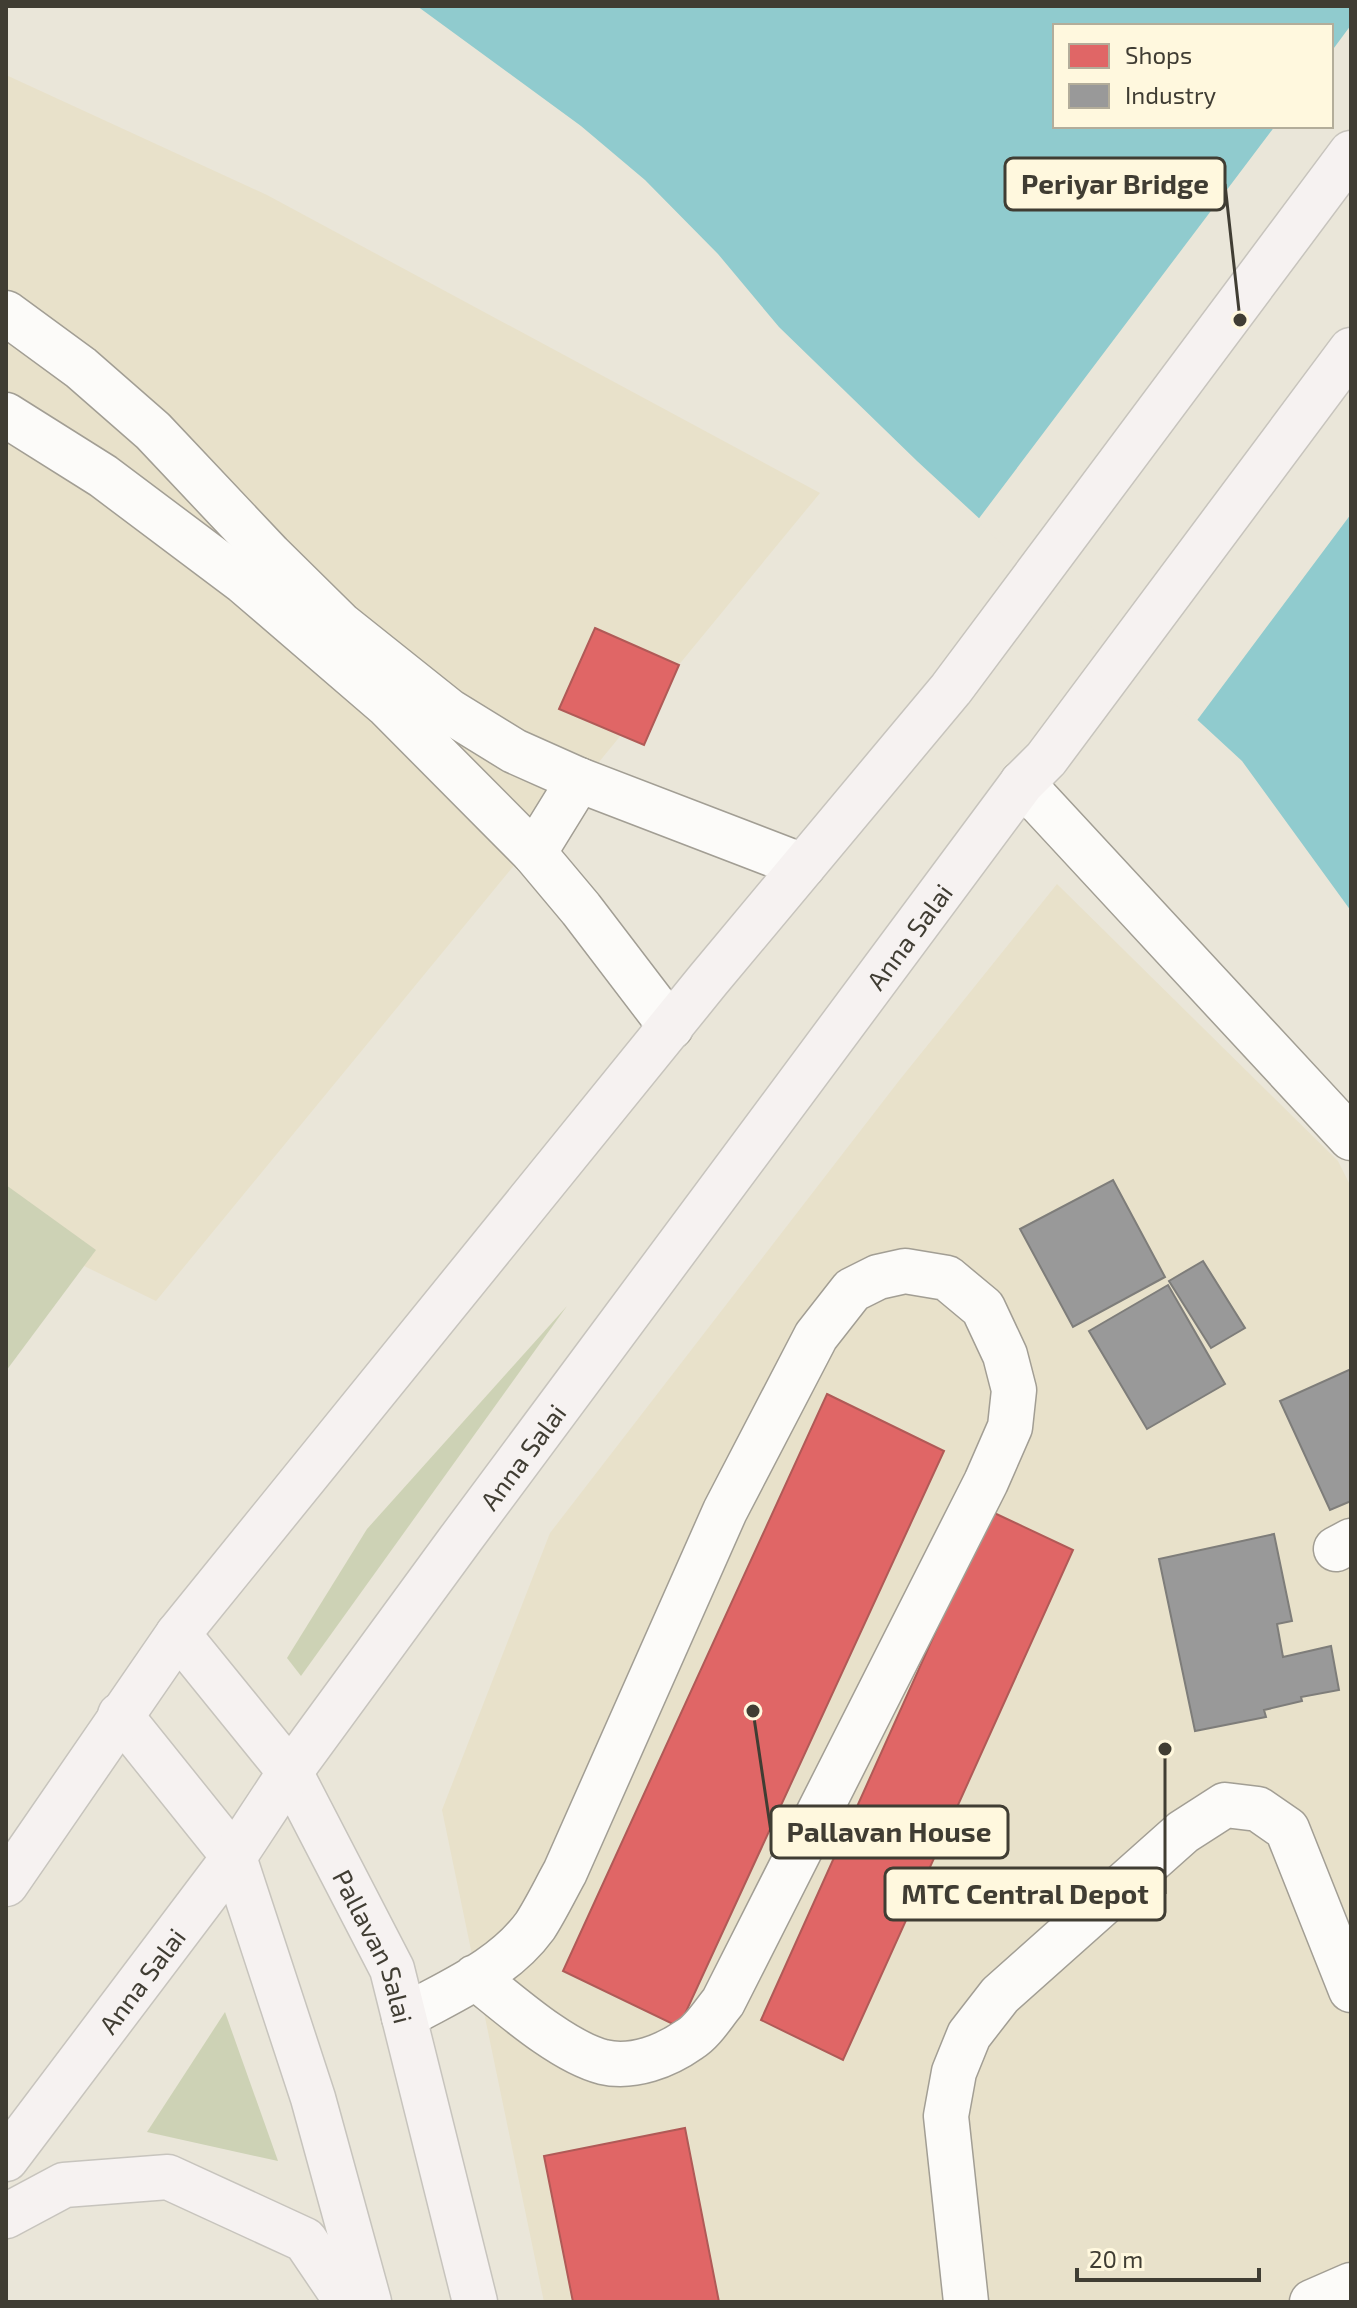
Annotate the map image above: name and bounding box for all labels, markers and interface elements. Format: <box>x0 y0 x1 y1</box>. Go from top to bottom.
legend <box>1053 24 1333 128</box>
text: Shops <box>1125 40 1192 69</box>
text: Industry <box>1125 80 1217 109</box>
callout: Periyar Bridge <box>1005 158 1225 210</box>
text: Periyar Bridge <box>1021 166 1209 200</box>
street label: Anna Salai <box>859 877 958 995</box>
street label: Anna Salai <box>473 1397 571 1515</box>
callout: Pallavan House <box>771 1806 1008 1858</box>
text: Pallavan House <box>787 1814 991 1848</box>
street label: Pallavan Salai <box>328 1864 420 2026</box>
callout: MTC Central Depot <box>885 1868 1165 1920</box>
text: MTC Central Depot <box>901 1876 1149 1910</box>
street label: Anna Salai <box>91 1921 191 2039</box>
scale bar <box>1077 2232 1259 2282</box>
text: 20 m <box>1089 2244 1143 2273</box>

